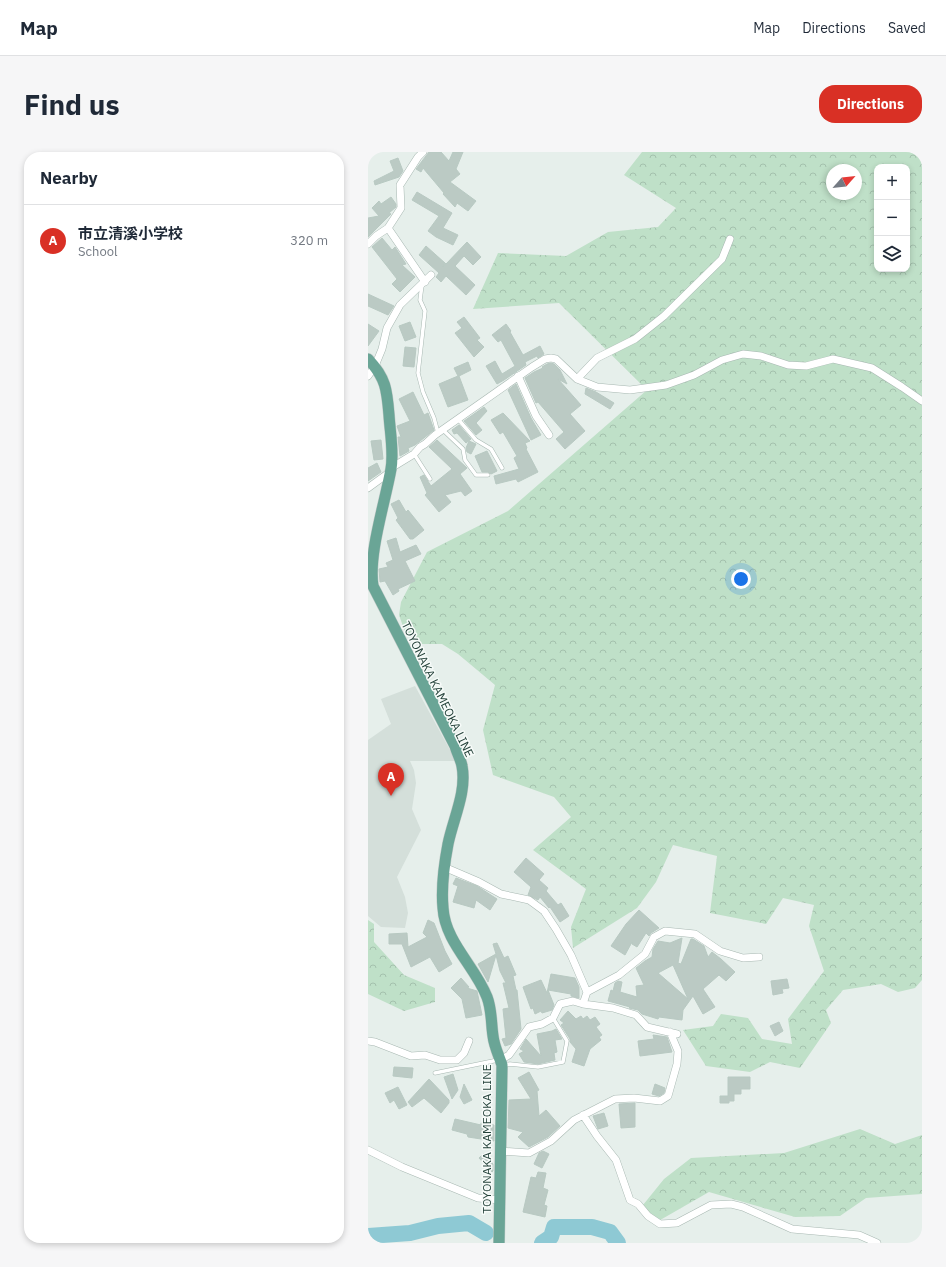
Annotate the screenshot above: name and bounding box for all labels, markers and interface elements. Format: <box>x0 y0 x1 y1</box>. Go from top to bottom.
text: Map <box>20 16 58 40</box>
text: Map <box>753 19 780 37</box>
text: Directions <box>802 19 866 37</box>
text: Saved <box>888 19 926 37</box>
button: Directions <box>819 85 922 123</box>
text: Find us <box>24 86 120 123</box>
north arrow <box>826 164 862 200</box>
map controls <box>874 164 910 272</box>
button: + <box>874 164 910 200</box>
text: Nearby <box>40 167 98 189</box>
button: − <box>874 200 910 236</box>
text: 市立清溪小学校 <box>78 224 183 243</box>
text: A <box>49 232 57 249</box>
text: 320 m <box>290 232 328 249</box>
button: layers <box>874 236 910 272</box>
text: School <box>78 243 118 260</box>
your location <box>731 569 751 589</box>
street label: TOYONAKA KAMEOKA LINE <box>399 619 477 759</box>
pin: A <box>378 763 404 796</box>
street label: TOYONAKA KAMEOKA LINE <box>479 1064 494 1214</box>

